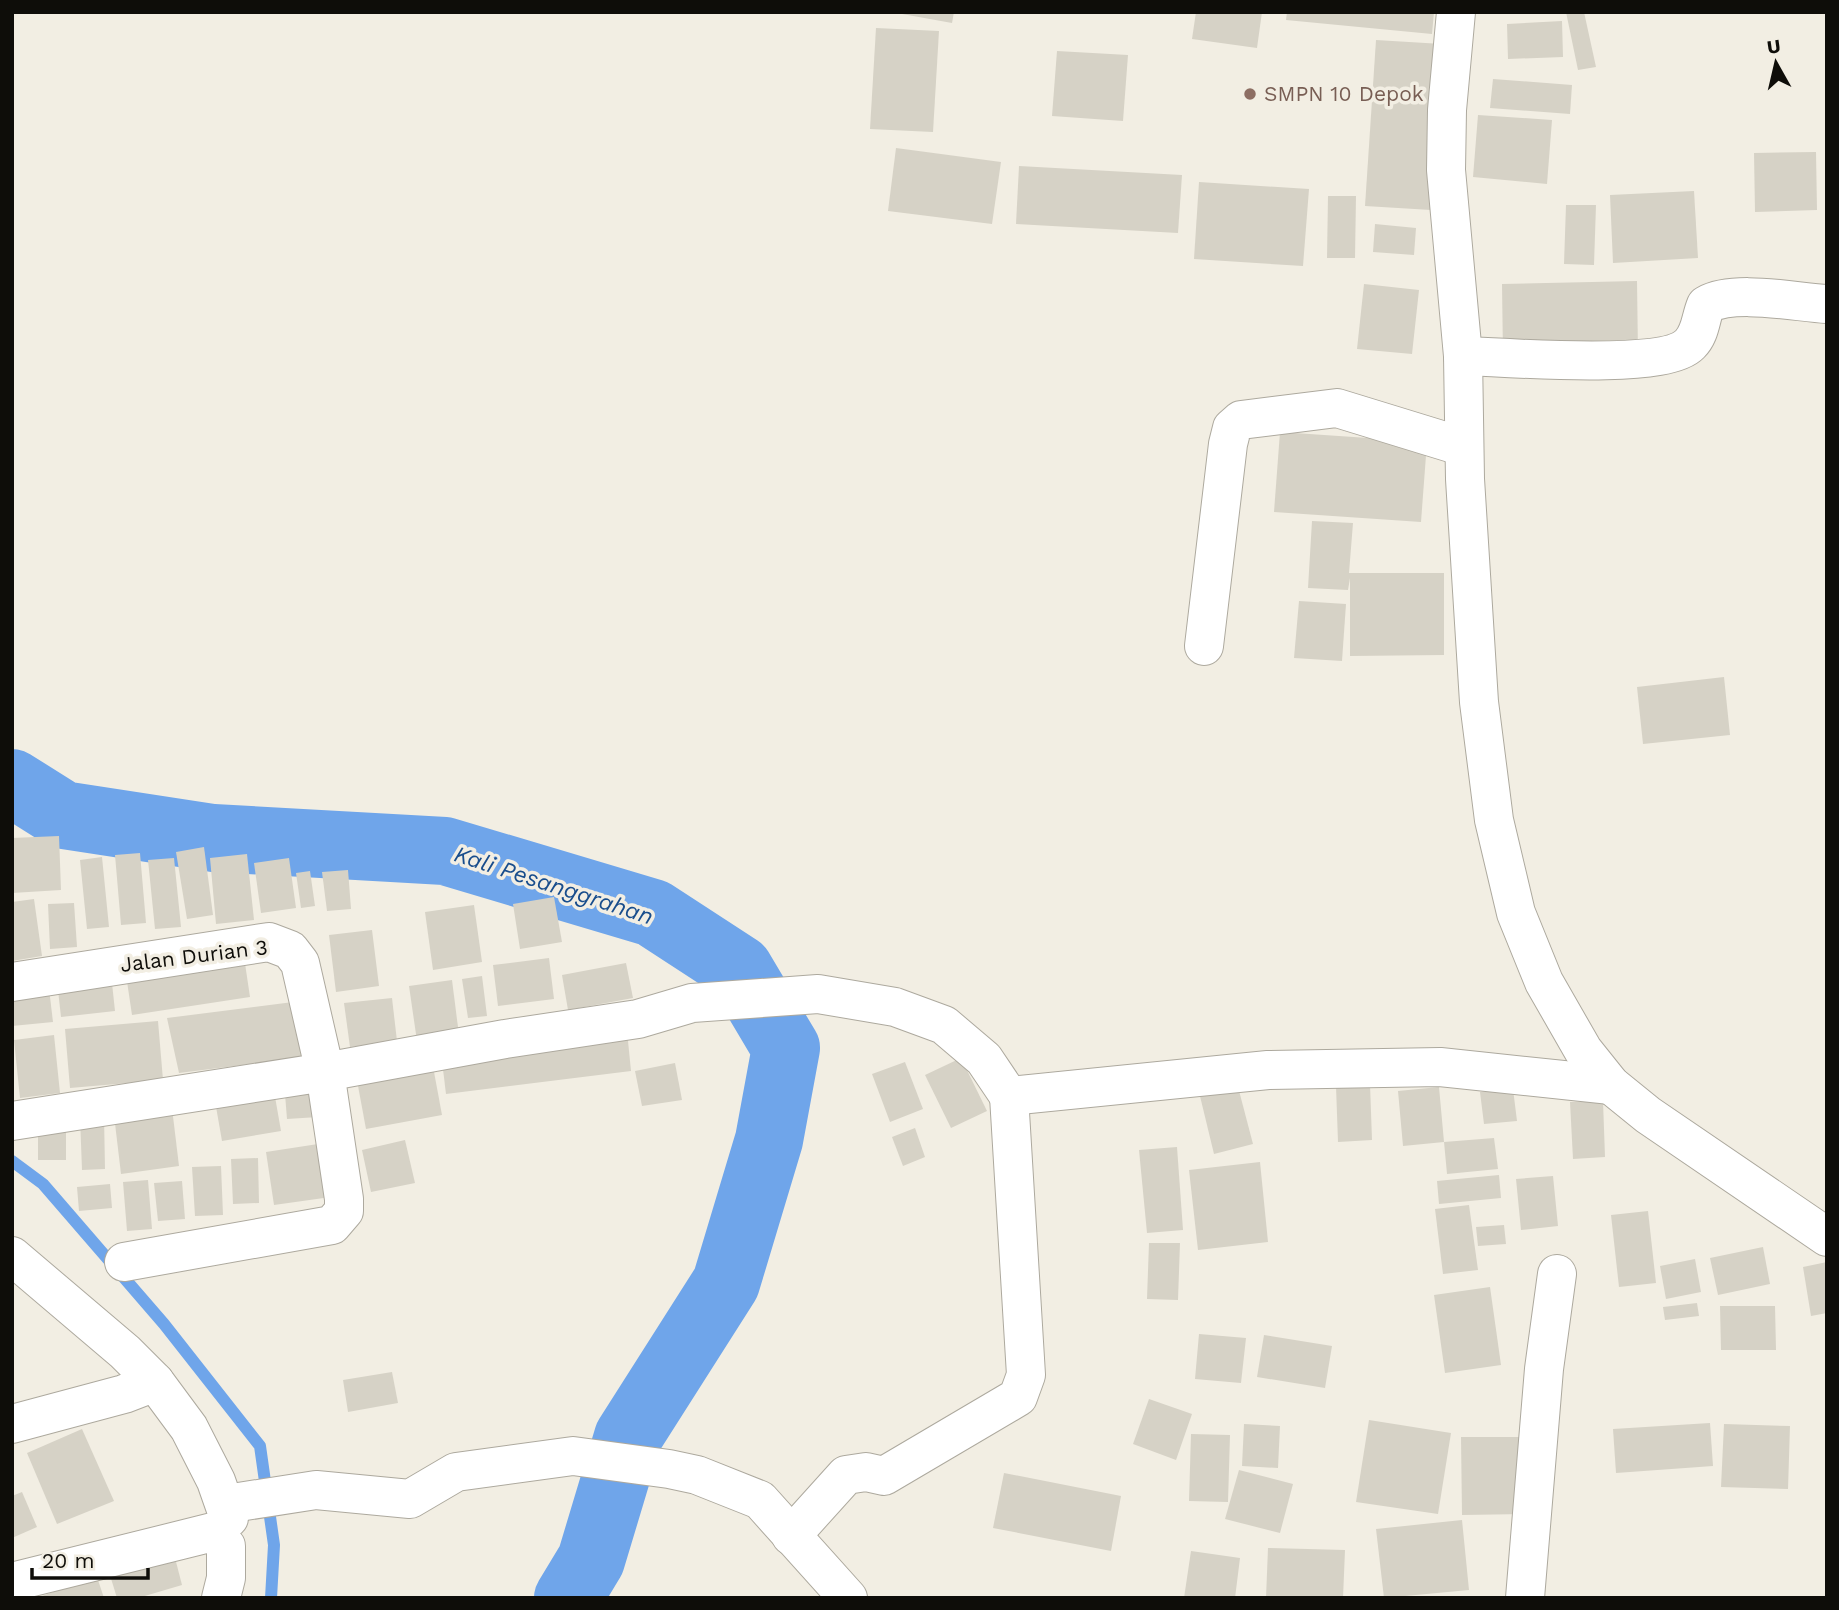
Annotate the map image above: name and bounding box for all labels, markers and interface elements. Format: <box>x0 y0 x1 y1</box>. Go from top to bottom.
north arrow <box>1741 28 1811 98</box>
text: U <box>1765 34 1782 59</box>
place label: SMPN 10 Depok <box>1264 81 1424 106</box>
marker: SMPN 10 Depok <box>1242 86 1258 102</box>
water label: Kali Pesanggrahan <box>451 841 657 930</box>
street label: Jalan Durian 3 <box>119 934 269 977</box>
scale bar <box>32 1536 147 1580</box>
text: 20 m <box>42 1548 94 1573</box>

